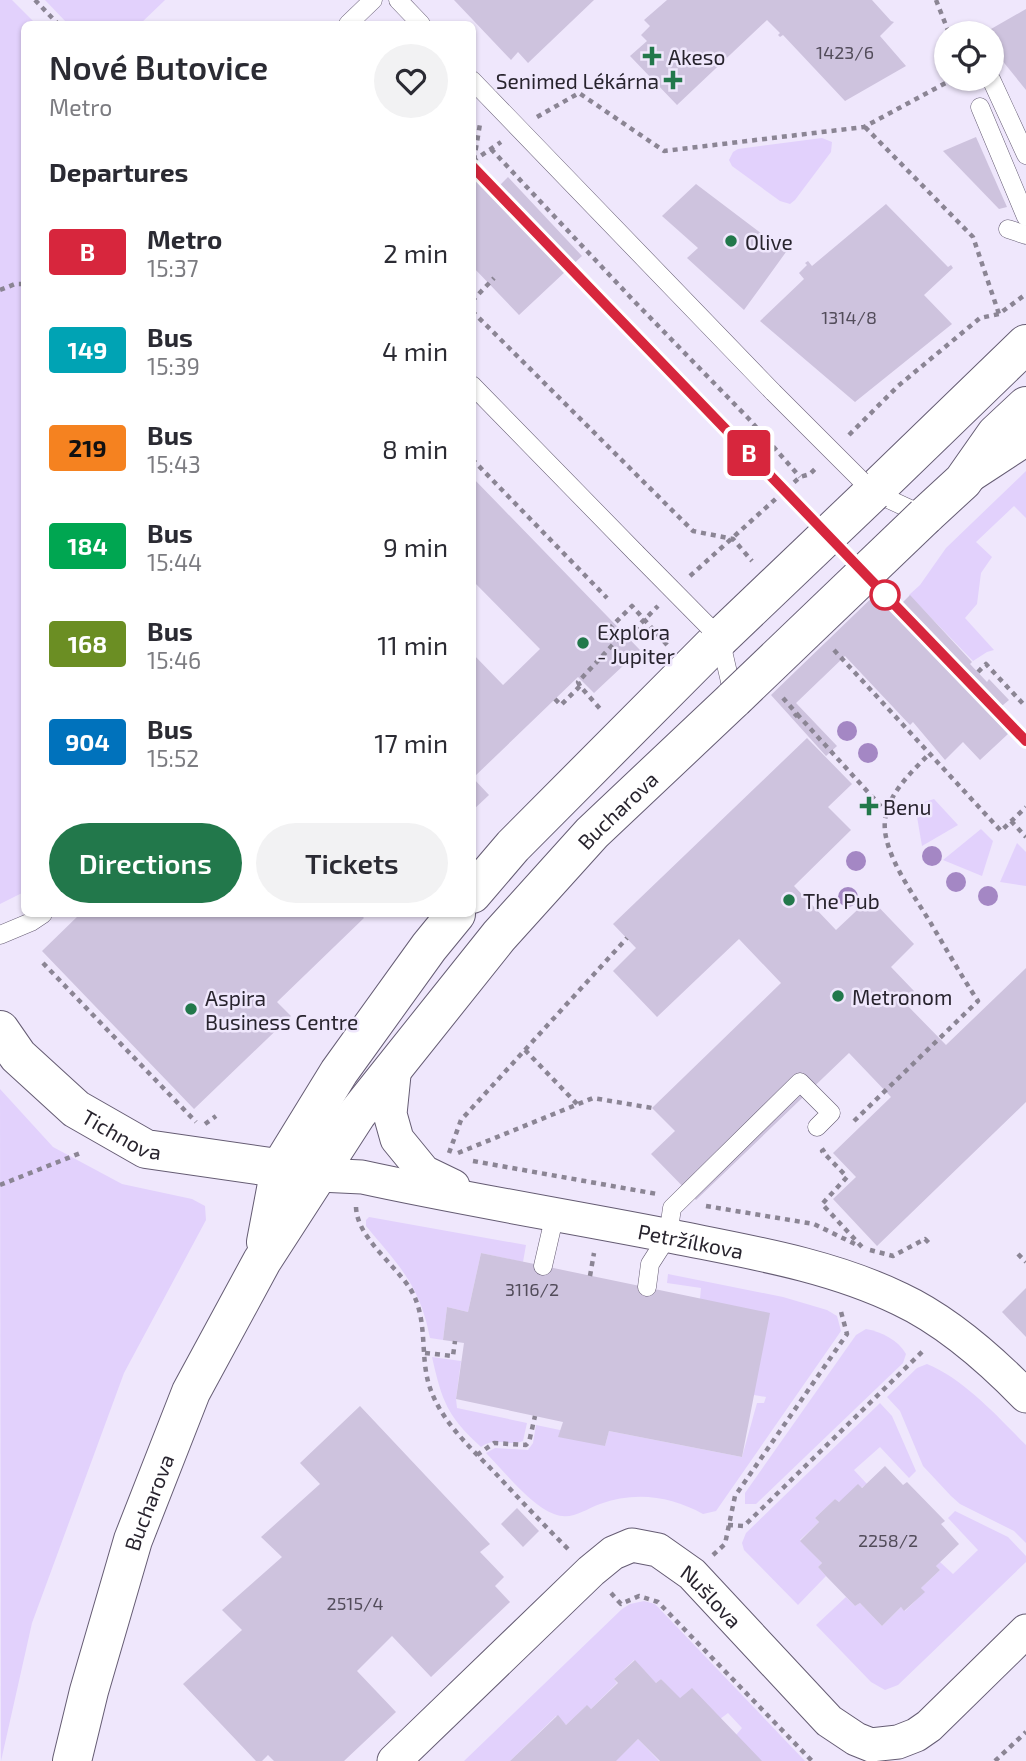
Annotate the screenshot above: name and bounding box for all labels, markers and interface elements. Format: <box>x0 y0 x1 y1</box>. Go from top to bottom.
map controls <box>934 21 1004 91</box>
button: locate <box>934 21 1004 91</box>
house number: 1423/6 <box>816 41 874 63</box>
button: heart <box>374 44 448 118</box>
place label: Akeso <box>668 44 725 69</box>
marker: Akeso <box>642 46 662 66</box>
text: Nové Butovice <box>49 47 268 87</box>
place label: Senimed Lékárna <box>496 68 659 93</box>
marker: Senimed Lékárna <box>665 72 681 88</box>
text: Metro <box>49 93 112 121</box>
text: Departures <box>49 156 188 187</box>
text: Metro <box>147 223 222 254</box>
place label: Olive <box>745 229 793 254</box>
marker: Olive <box>723 233 739 249</box>
text: B <box>80 237 95 266</box>
text: 2 min <box>383 237 448 268</box>
text: 15:37 <box>147 254 198 282</box>
house number: 1314/8 <box>821 306 877 328</box>
text: Bus <box>147 321 193 352</box>
text: 149 <box>68 335 107 364</box>
text: 4 min <box>382 335 448 366</box>
text: 15:39 <box>147 352 200 380</box>
text: Bus <box>147 419 193 450</box>
line badge: B <box>726 430 772 476</box>
text: 219 <box>68 433 107 462</box>
text: 8 min <box>382 433 448 464</box>
text: B <box>741 438 757 467</box>
text: 15:43 <box>147 450 201 478</box>
text: Bus <box>147 517 193 548</box>
text: 184 <box>67 531 108 560</box>
text: 9 min <box>383 531 448 562</box>
text: 15:44 <box>147 548 202 576</box>
unlabelled marker <box>870 580 900 610</box>
text: Bus <box>147 615 193 646</box>
place label: Explora - Jupiter <box>597 619 675 668</box>
text: 168 <box>68 629 107 658</box>
text: 11 min <box>377 629 448 660</box>
marker: Explora - Jupiter <box>575 635 591 651</box>
text: 15:46 <box>147 646 201 674</box>
text: Bus <box>147 713 193 744</box>
text: 904 <box>65 727 110 756</box>
text: 17 min <box>374 727 448 758</box>
text: 15:52 <box>147 744 199 772</box>
street label: Bucharova <box>572 766 662 854</box>
place label: Benu <box>883 794 931 819</box>
marker: Benu <box>861 798 877 814</box>
button: Directions <box>49 823 242 903</box>
button: Tickets <box>256 823 448 903</box>
place label: The Pub <box>803 888 880 913</box>
marker: The Pub <box>781 892 797 908</box>
place label: Metronom <box>852 984 952 1009</box>
place label: Aspira Business Centre <box>205 985 358 1034</box>
marker: Metronom <box>830 988 846 1004</box>
marker: Aspira Business Centre <box>183 1001 199 1017</box>
street label: Tichnova <box>78 1103 163 1164</box>
street label: Petržílkova <box>636 1218 746 1263</box>
house number: 3116/2 <box>505 1278 559 1300</box>
street label: Bucharova <box>118 1450 178 1553</box>
house number: 2258/2 <box>858 1529 918 1551</box>
street label: Nušlova <box>677 1558 748 1632</box>
house number: 2515/4 <box>327 1592 383 1614</box>

